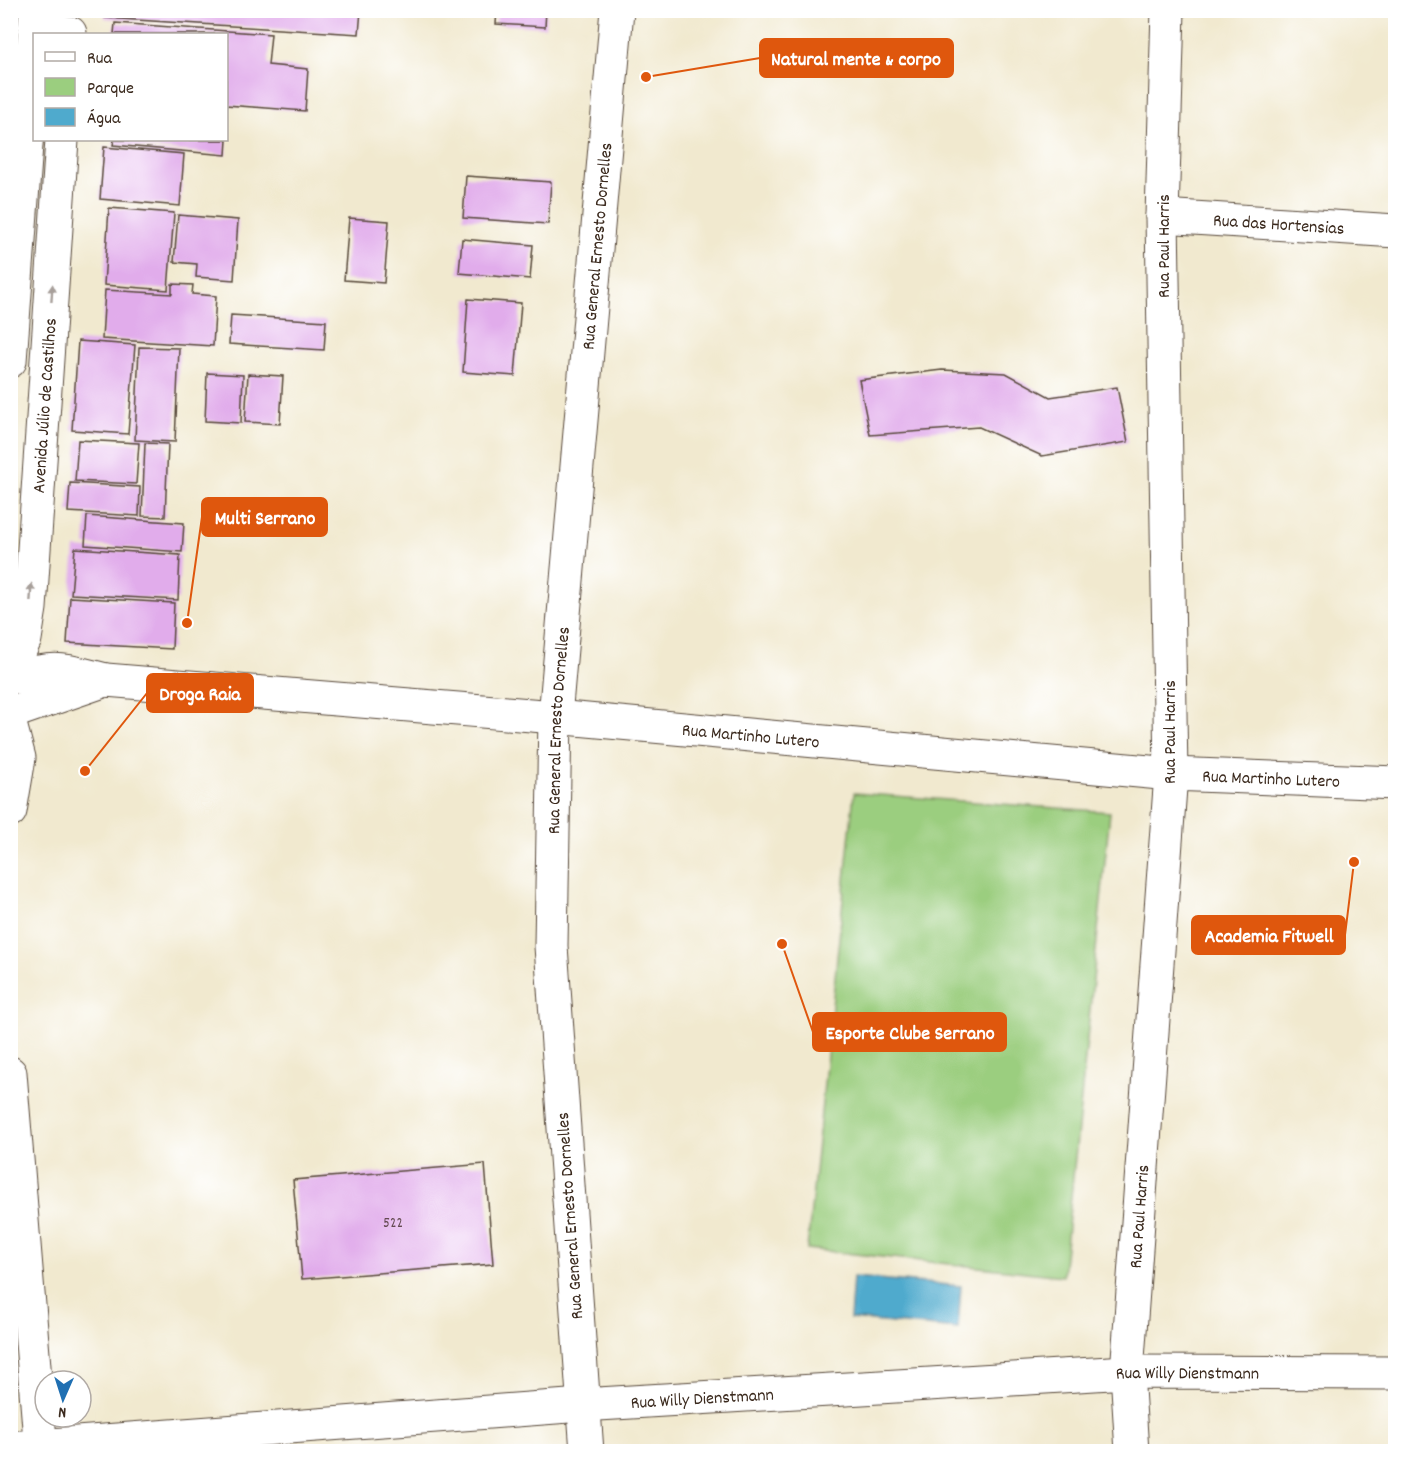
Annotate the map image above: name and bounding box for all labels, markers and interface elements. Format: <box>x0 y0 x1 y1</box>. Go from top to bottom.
legend <box>33 33 228 141</box>
callout: Natural mente & corpo <box>760 39 953 77</box>
text: Rua <box>87 47 113 72</box>
text: Natural mente & corpo <box>771 47 941 75</box>
text: Parque <box>87 77 134 102</box>
text: Água <box>87 107 121 132</box>
street label: Rua General Ernesto Dornelles <box>577 142 620 351</box>
street label: Rua Paul Harris <box>1153 194 1178 298</box>
street label: Rua das Hortensias <box>1212 209 1345 243</box>
one-way arrow <box>47 284 56 303</box>
street label: Avenida Júlio de Castilhos <box>28 317 65 494</box>
callout: Multi Serrano <box>202 498 327 536</box>
text: Multi Serrano <box>215 506 315 534</box>
one-way arrow <box>26 583 35 602</box>
street label: Rua General Ernesto Dornelles <box>543 626 578 834</box>
callout: Droga Raia <box>147 674 253 712</box>
street label: Rua Paul Harris <box>1159 680 1184 784</box>
text: Droga Raia <box>159 682 241 710</box>
street label: Rua Martinho Lutero <box>681 719 820 756</box>
street label: Rua Martinho Lutero <box>1202 765 1340 796</box>
callout: Academia Fitwell <box>1192 916 1345 954</box>
text: Academia Fitwell <box>1204 924 1334 952</box>
callout: Esporte Clube Serrano <box>813 1013 1006 1051</box>
text: Esporte Clube Serrano <box>825 1021 995 1049</box>
street label: Rua General Ernesto Dornelles <box>552 1111 591 1320</box>
street label: Rua Paul Harris <box>1125 1164 1157 1269</box>
house number: 522 <box>383 1213 403 1235</box>
street label: Rua Willy Dienstmann <box>1115 1362 1259 1388</box>
north arrow <box>33 1369 93 1429</box>
street label: Rua Willy Dienstmann <box>630 1383 775 1417</box>
text: N <box>58 1400 67 1423</box>

